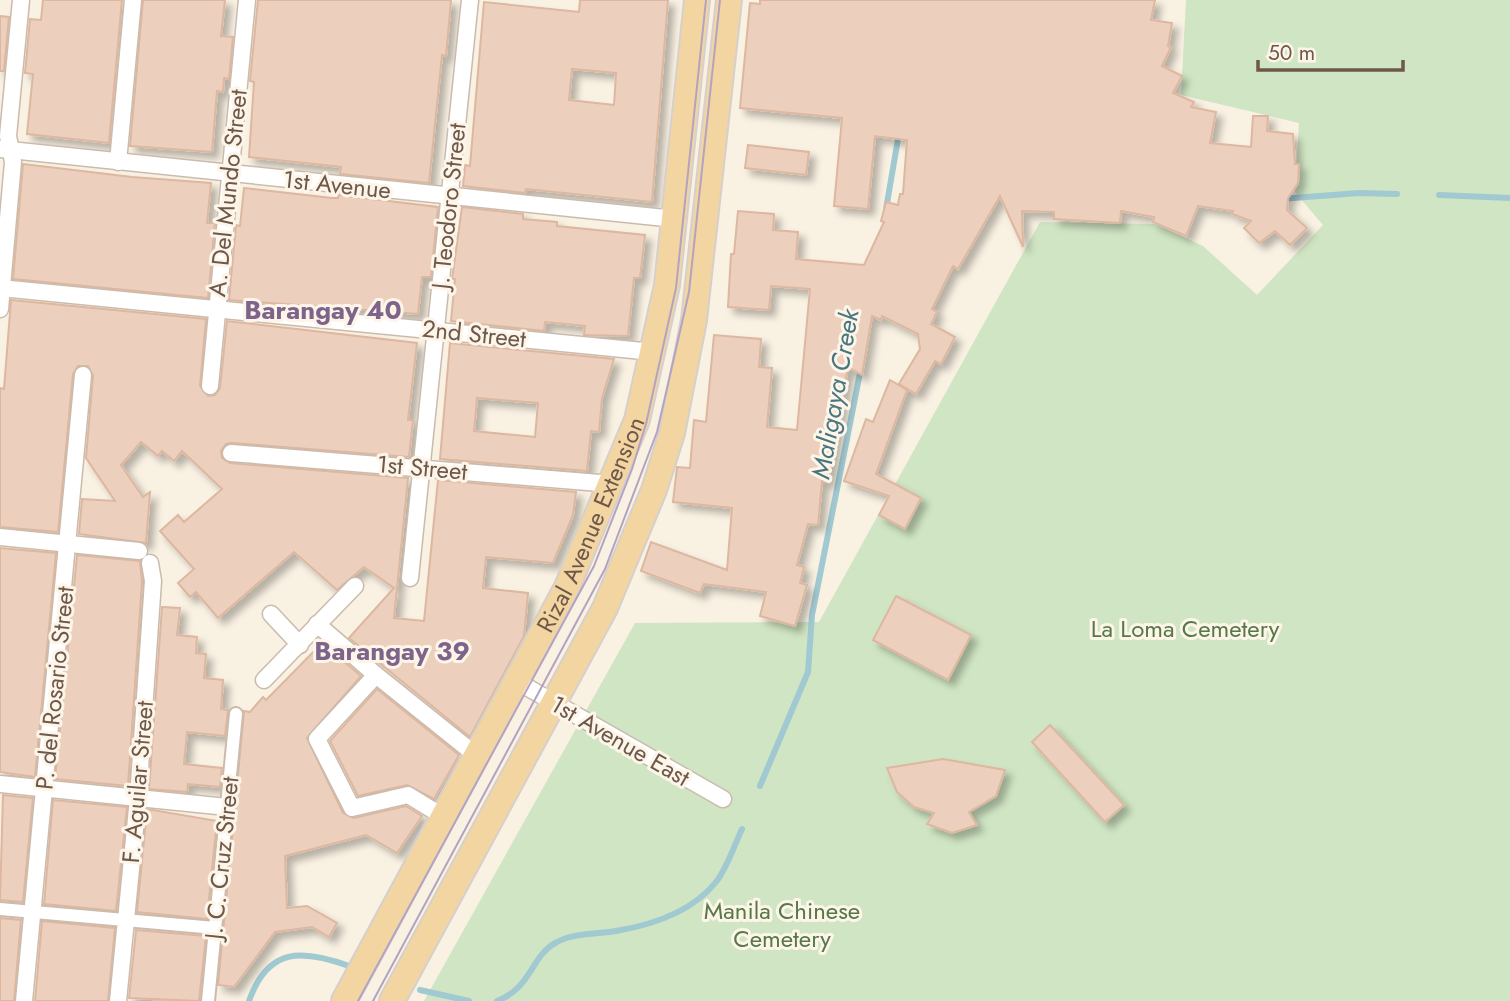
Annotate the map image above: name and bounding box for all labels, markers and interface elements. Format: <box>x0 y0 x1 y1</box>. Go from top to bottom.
scale bar <box>1258 28 1403 72</box>
text: 50 m <box>1268 38 1315 68</box>
street label: A. Del Mundo Street <box>199 87 256 298</box>
street label: J. Teodoro Street <box>422 121 475 294</box>
street label: 1st Avenue <box>281 161 393 208</box>
district label: Barangay 40 <box>244 291 402 329</box>
water label: Maligaya Creek <box>801 304 869 482</box>
street label: 2nd Street <box>420 311 528 356</box>
street label: Rizal Avenue Extension <box>528 411 653 639</box>
street label: 1st Street <box>375 446 469 489</box>
street label: P. del Rosario Street <box>26 584 83 791</box>
park label: La Loma Cemetery <box>1091 611 1280 646</box>
district label: Barangay 39 <box>314 632 470 670</box>
street label: 1st Avenue East <box>544 687 697 795</box>
street label: F. Aguilar Street <box>113 699 162 865</box>
street label: J. C. Cruz Street <box>195 775 247 944</box>
park label: Manila Chinese Cemetery <box>704 893 860 956</box>

